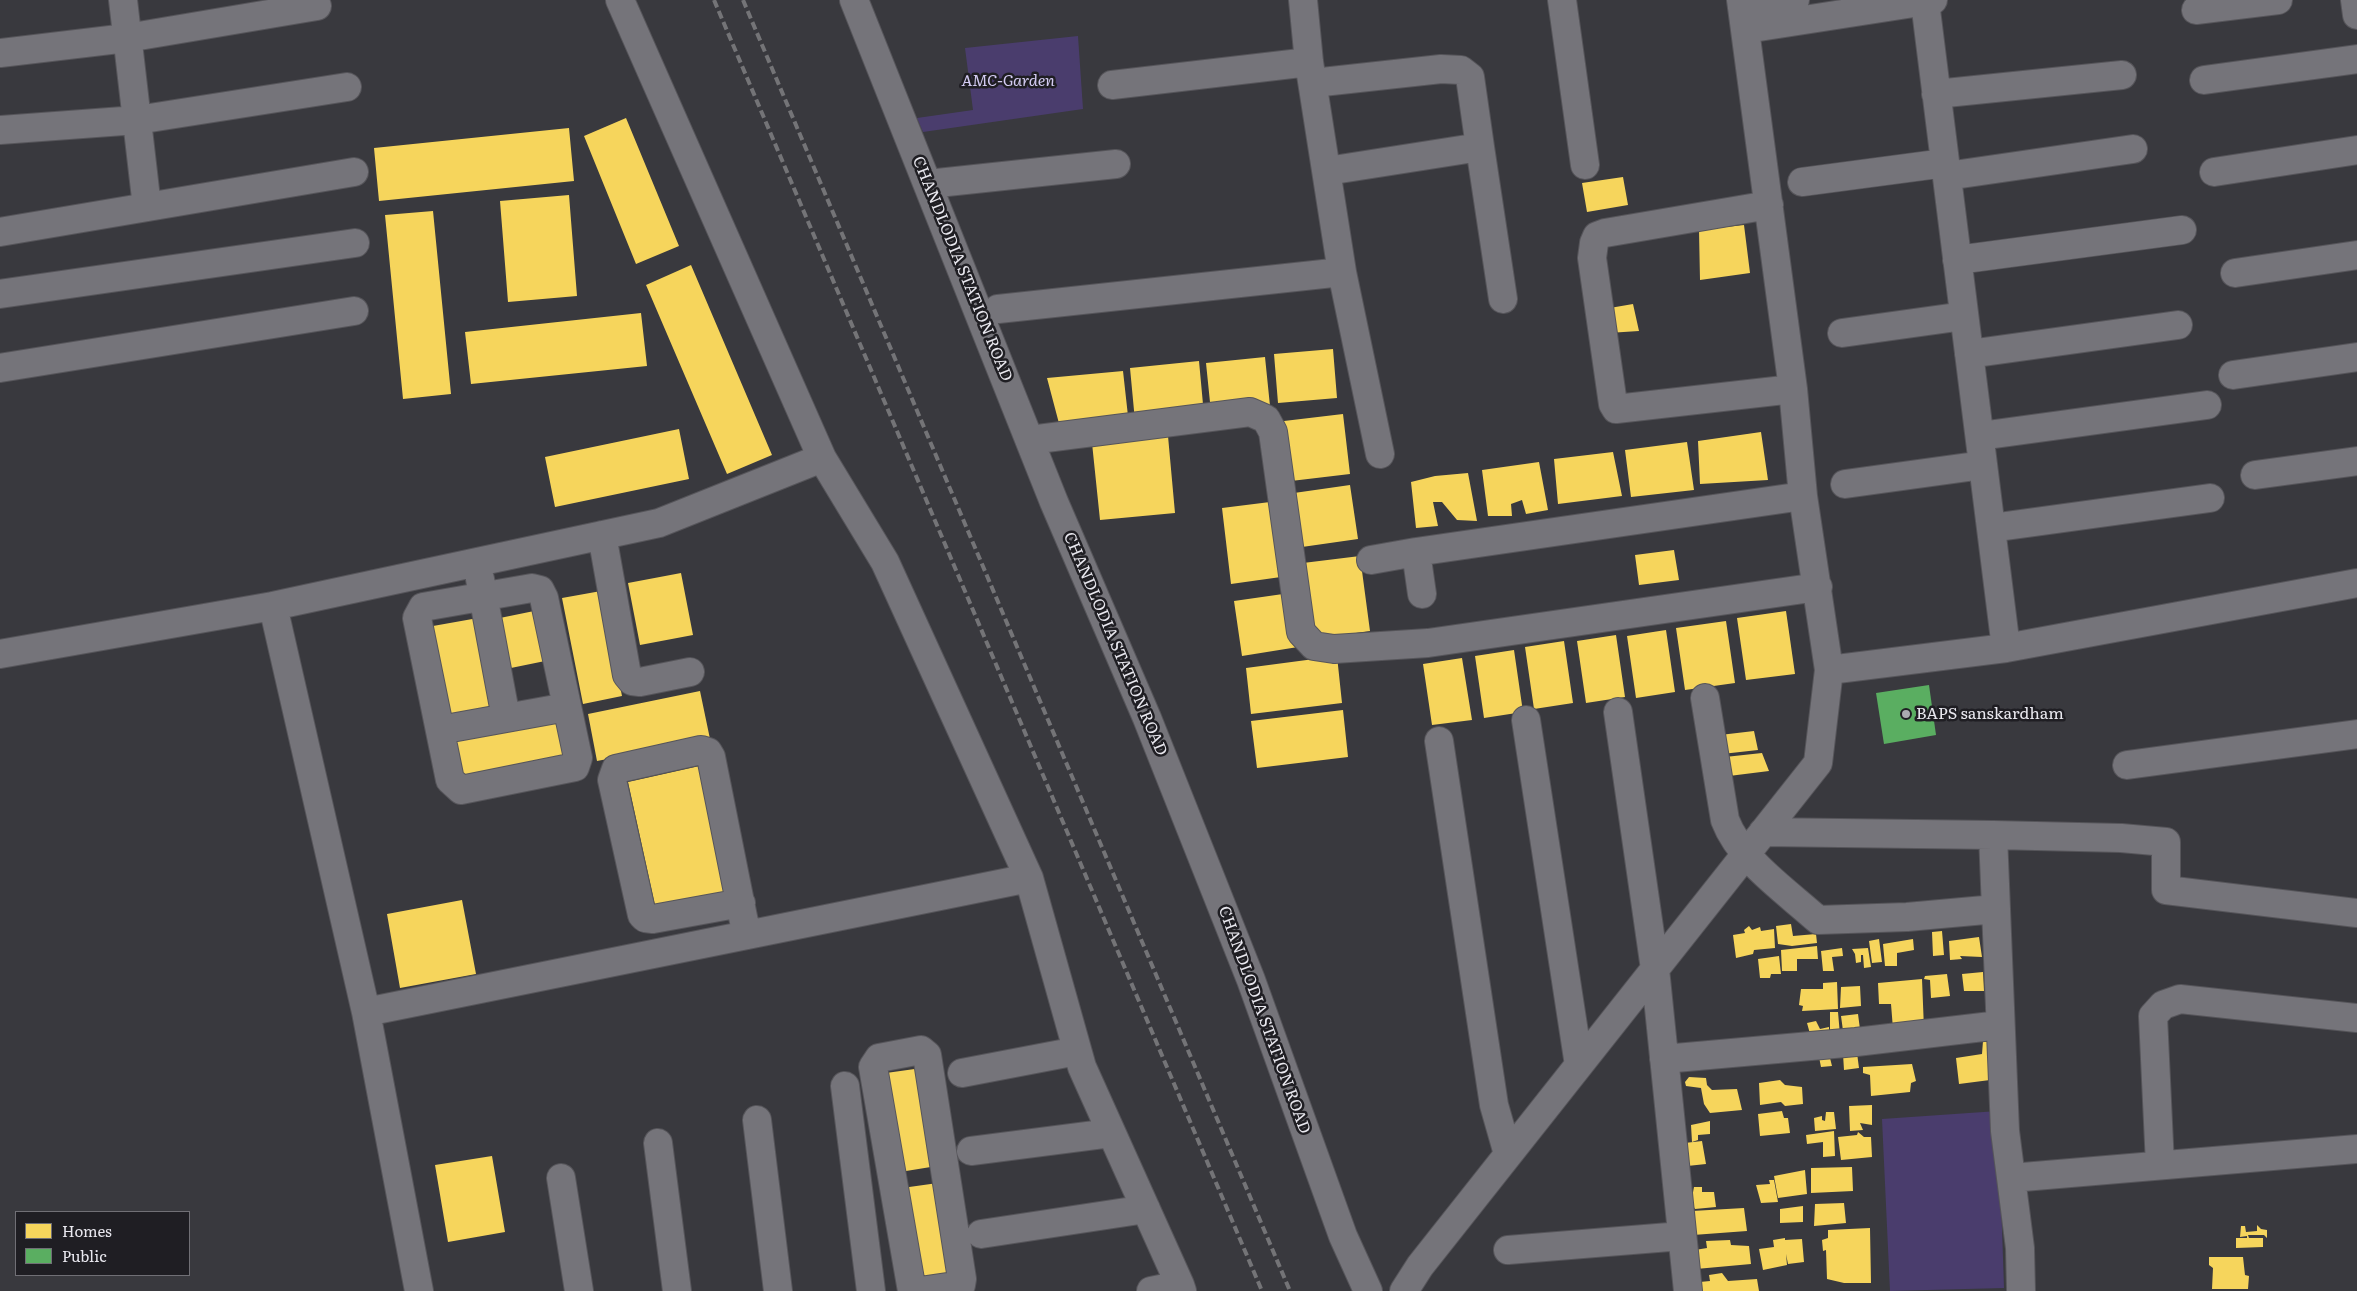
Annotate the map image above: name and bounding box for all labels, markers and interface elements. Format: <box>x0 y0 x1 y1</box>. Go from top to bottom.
park label: AMC-Garden <box>961 71 1055 91</box>
street label: CHANDLODIA STATION ROAD <box>908 154 1016 384</box>
street label: CHANDLODIA STATION ROAD <box>1059 529 1171 759</box>
place label: BAPS sanskardham <box>1916 704 2064 724</box>
marker: BAPS sanskardham <box>1900 708 1912 720</box>
street label: CHANDLODIA STATION ROAD <box>1214 904 1314 1136</box>
legend <box>15 1211 190 1276</box>
text: Homes <box>62 1219 112 1242</box>
text: Public <box>62 1244 107 1267</box>

